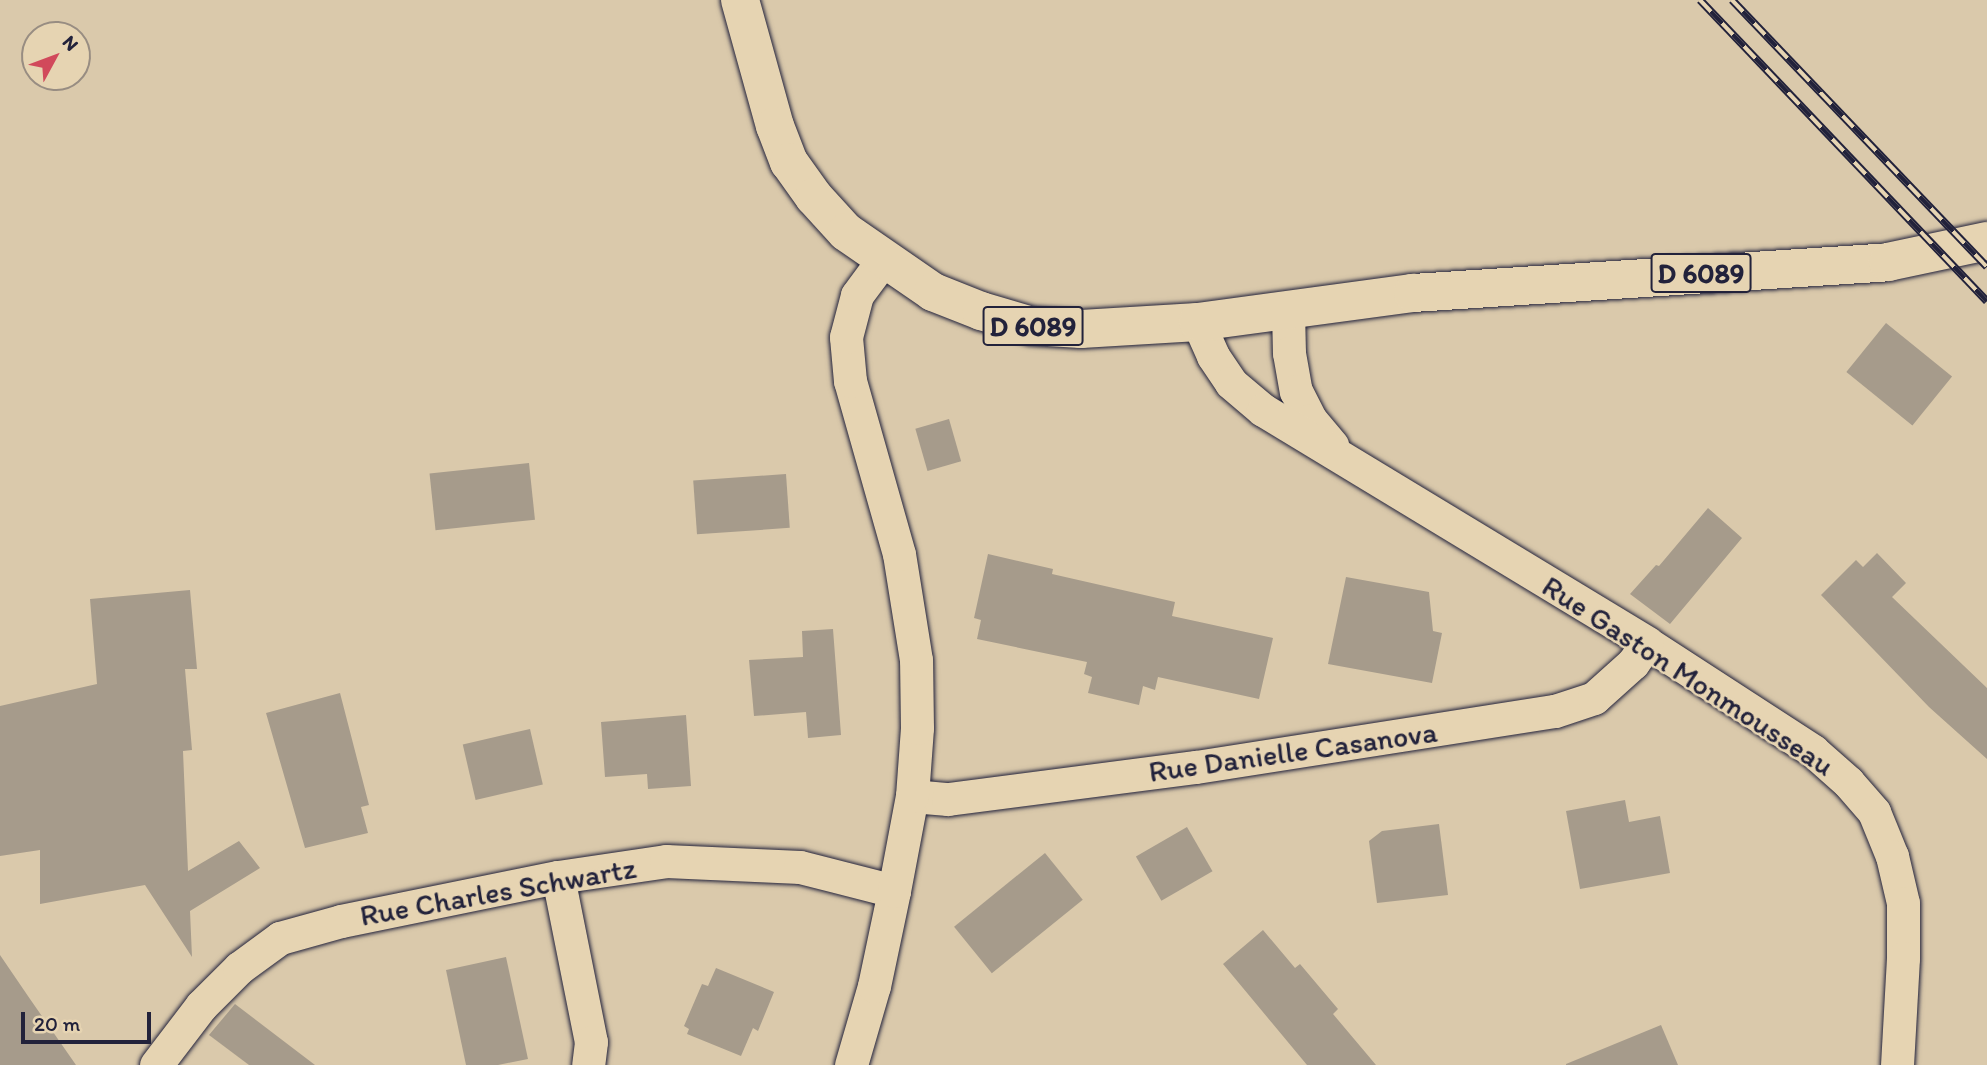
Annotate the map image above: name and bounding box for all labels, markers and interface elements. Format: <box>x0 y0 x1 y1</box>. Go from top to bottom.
north arrow <box>21 21 91 91</box>
text: N <box>58 31 84 56</box>
road number: D 6089 <box>1650 248 1752 298</box>
road number: D 6089 <box>982 302 1084 350</box>
street label: Rue Gaston Monmousseau <box>1536 568 1840 784</box>
street label: Rue Danielle Casanova <box>1146 714 1440 790</box>
street label: Rue Charles Schwartz <box>357 850 639 934</box>
scale bar <box>24 998 154 1042</box>
text: 20 m <box>34 1011 80 1036</box>

